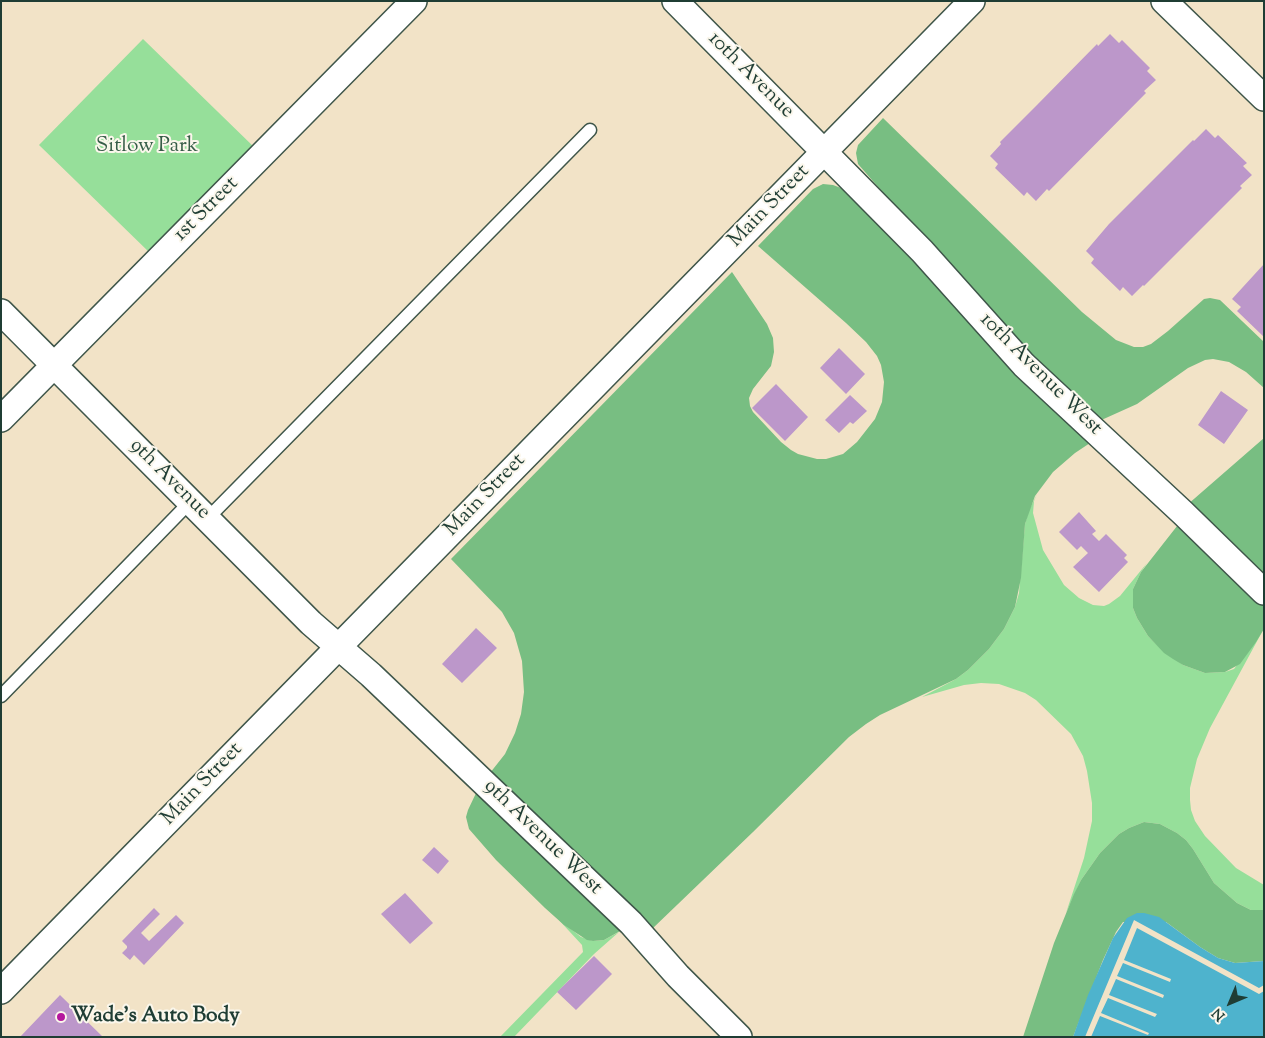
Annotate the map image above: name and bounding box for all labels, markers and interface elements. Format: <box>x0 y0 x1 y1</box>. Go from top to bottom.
street label: 10th Avenue <box>701 27 799 125</box>
park label: Sitlow Park <box>96 134 198 160</box>
street label: Main Street <box>724 160 816 254</box>
street label: 1st Street <box>169 172 245 248</box>
street label: 10th Avenue West <box>973 308 1107 442</box>
street label: 9th Avenue <box>123 434 215 526</box>
street label: Main Street <box>440 449 532 543</box>
street label: Main Street <box>157 738 249 832</box>
street label: 9th Avenue West <box>477 775 607 901</box>
north arrow <box>1205 978 1255 1028</box>
text: N <box>1208 1003 1230 1025</box>
place label: Wade's Auto Body <box>71 1004 240 1030</box>
marker: Wade's Auto Body <box>55 1011 67 1023</box>

